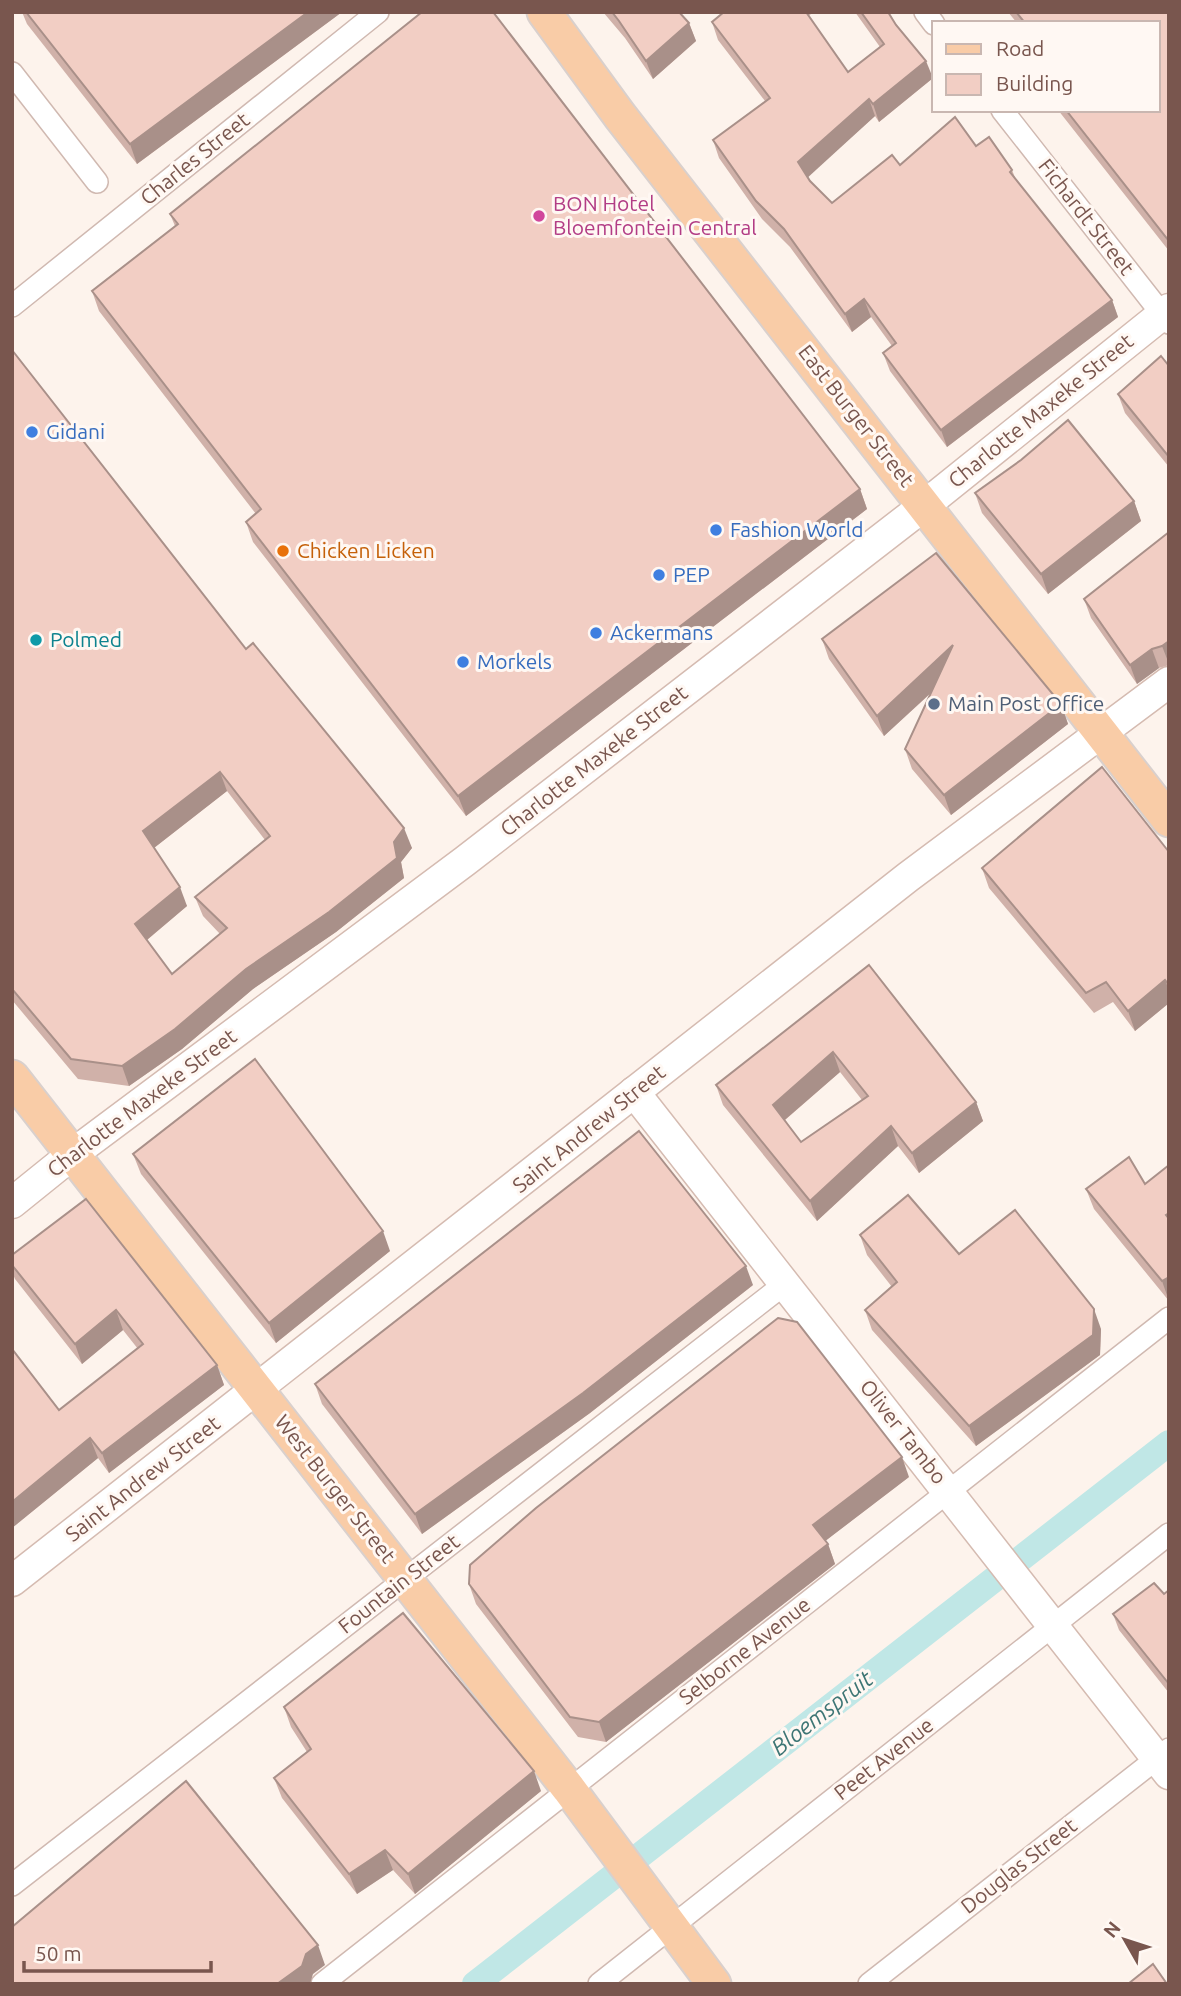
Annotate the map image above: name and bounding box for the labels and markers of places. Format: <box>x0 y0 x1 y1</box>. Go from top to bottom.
place label: BON Hotel Bloemfontein Central <box>553 191 757 239</box>
marker: BON Hotel Bloemfontein Central <box>531 208 547 224</box>
place label: Gidani <box>46 419 105 443</box>
marker: Gidani <box>24 424 40 440</box>
place label: Fashion World <box>730 517 863 541</box>
marker: Fashion World <box>708 522 724 538</box>
place label: Chicken Licken <box>297 538 435 562</box>
marker: Chicken Licken <box>275 543 291 559</box>
place label: PEP <box>673 562 710 586</box>
marker: PEP <box>651 567 667 583</box>
place label: Ackermans <box>610 620 713 644</box>
marker: Ackermans <box>588 625 604 641</box>
place label: Polmed <box>50 627 122 651</box>
marker: Polmed <box>28 632 44 648</box>
place label: Morkels <box>477 649 552 673</box>
marker: Morkels <box>455 654 471 670</box>
place label: Main Post Office <box>948 691 1104 715</box>
marker: Main Post Office <box>926 696 942 712</box>

